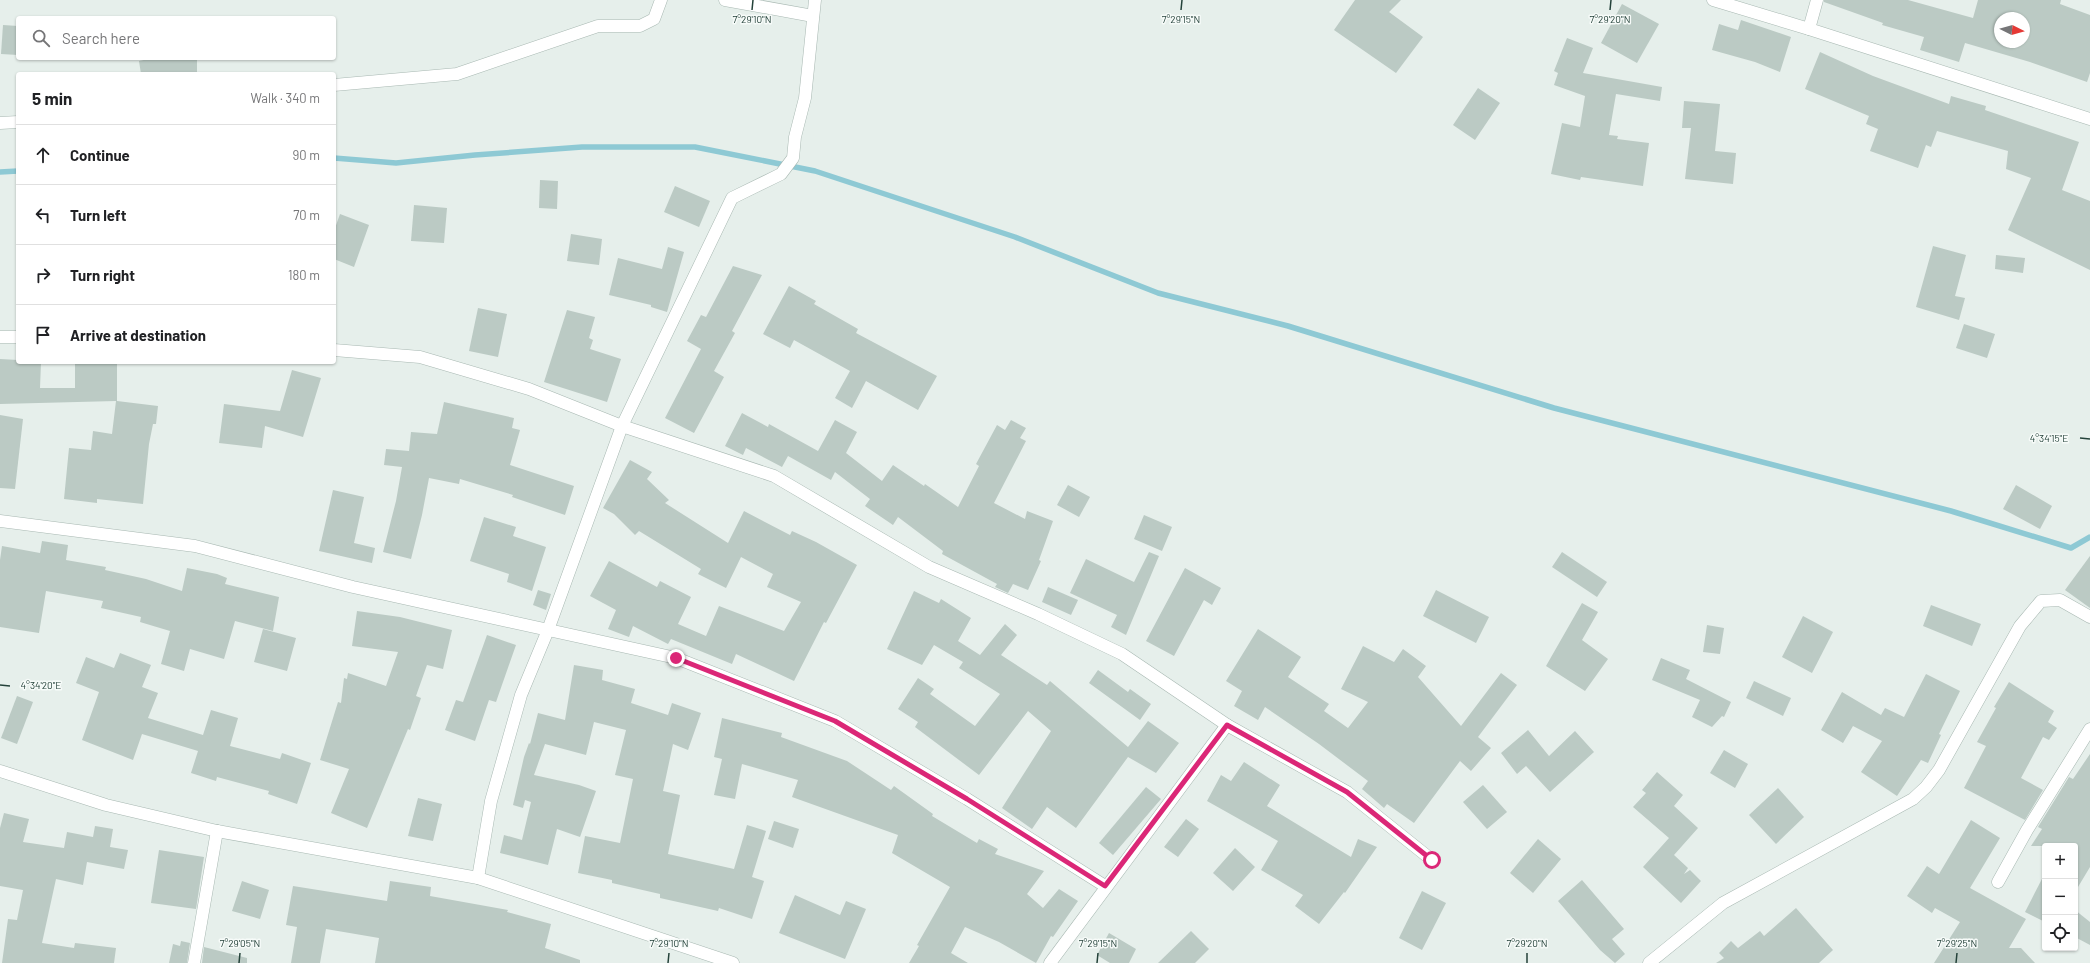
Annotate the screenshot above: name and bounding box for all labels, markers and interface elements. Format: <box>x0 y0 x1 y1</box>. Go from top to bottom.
north arrow <box>1994 12 2030 48</box>
text: 7°29'10"N <box>733 13 771 25</box>
text: 7°29'15"N <box>1162 13 1200 25</box>
text: 7°29'20"N <box>1590 13 1630 25</box>
search box <box>16 16 336 60</box>
icon: search <box>30 27 52 49</box>
text: Search here <box>62 29 140 47</box>
text: 5 min <box>32 88 72 108</box>
text: Walk · 340 m <box>251 90 320 106</box>
icon: ahead <box>32 144 54 166</box>
text: Continue <box>70 146 130 164</box>
text: 90 m <box>293 147 320 163</box>
icon: left <box>32 204 54 226</box>
text: Turn left <box>70 206 126 224</box>
text: 70 m <box>293 207 320 223</box>
icon: right <box>32 264 54 286</box>
text: Turn right <box>70 266 135 284</box>
text: 180 m <box>288 267 320 283</box>
icon: arrive <box>32 324 54 346</box>
text: Arrive at destination <box>70 326 206 344</box>
text: 4°34'15"E <box>2030 432 2068 444</box>
route end <box>667 649 685 667</box>
text: 4°34'20"E <box>21 679 61 691</box>
map controls <box>2042 843 2078 951</box>
button: + <box>2042 843 2078 879</box>
route start <box>1423 851 1441 869</box>
button: − <box>2042 879 2078 915</box>
button: locate <box>2042 915 2078 951</box>
text: 7°29'05"N <box>220 937 260 949</box>
text: 7°29'10"N <box>650 937 688 949</box>
text: 7°29'15"N <box>1079 937 1117 949</box>
text: 7°29'20"N <box>1507 937 1547 949</box>
text: 7°29'25"N <box>1937 937 1977 949</box>

